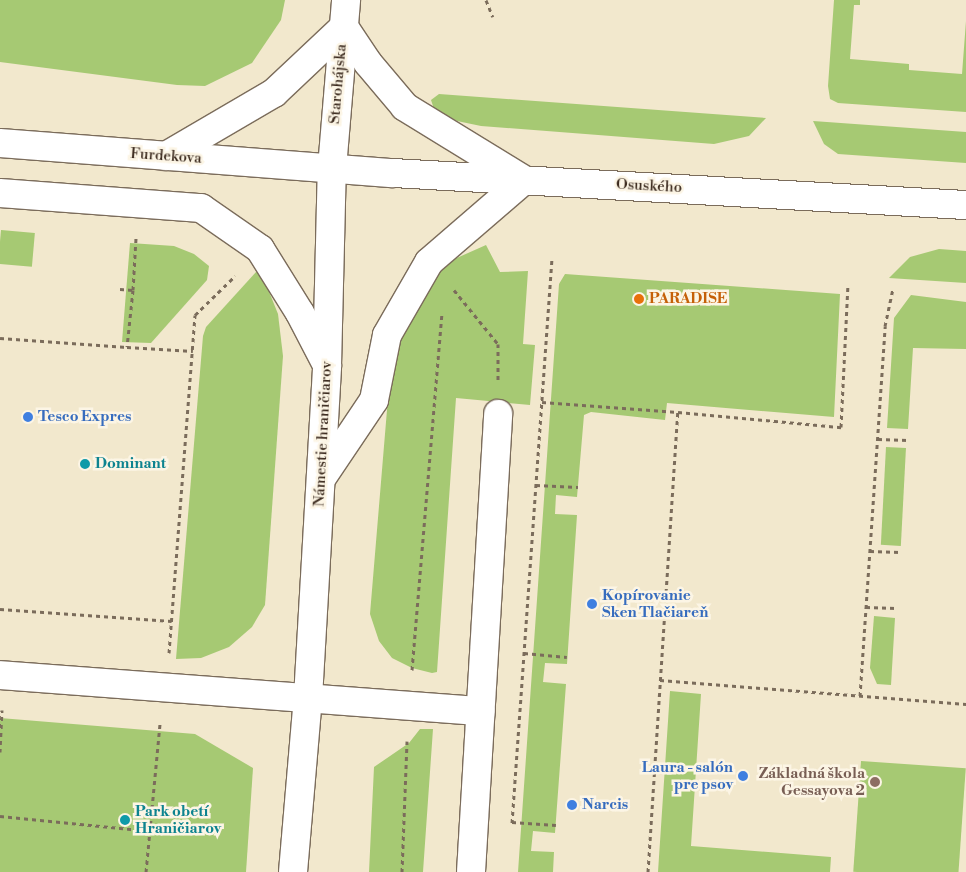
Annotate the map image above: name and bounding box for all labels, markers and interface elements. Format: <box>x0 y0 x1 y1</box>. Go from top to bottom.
street label: Starohájska <box>326 43 350 125</box>
street label: Furdekova <box>130 145 202 167</box>
street label: Osuského <box>616 175 682 197</box>
place label: PARADISE <box>649 290 727 308</box>
marker: PARADISE <box>633 293 645 305</box>
street label: Námestie hraničiarov <box>310 361 336 507</box>
place label: Tesco Expres <box>38 408 131 426</box>
marker: Tesco Expres <box>22 411 34 423</box>
place label: Dominant <box>95 455 166 473</box>
marker: Dominant <box>79 458 91 470</box>
place label: Kopírovanie Sken Tlačiareň <box>602 586 708 621</box>
marker: Kopírovanie Sken Tlačiareň <box>586 598 598 610</box>
place label: Laura - salón pre psov <box>642 758 733 793</box>
place label: Základná škola Gessayova 2 <box>759 764 865 799</box>
marker: Laura - salón pre psov <box>737 770 749 782</box>
marker: Základná škola Gessayova 2 <box>869 776 881 788</box>
place label: Narcis <box>582 796 628 814</box>
marker: Narcis <box>566 799 578 811</box>
place label: Park obetí Hraničiarov <box>135 802 221 837</box>
marker: Park obetí Hraničiarov <box>119 814 131 826</box>

